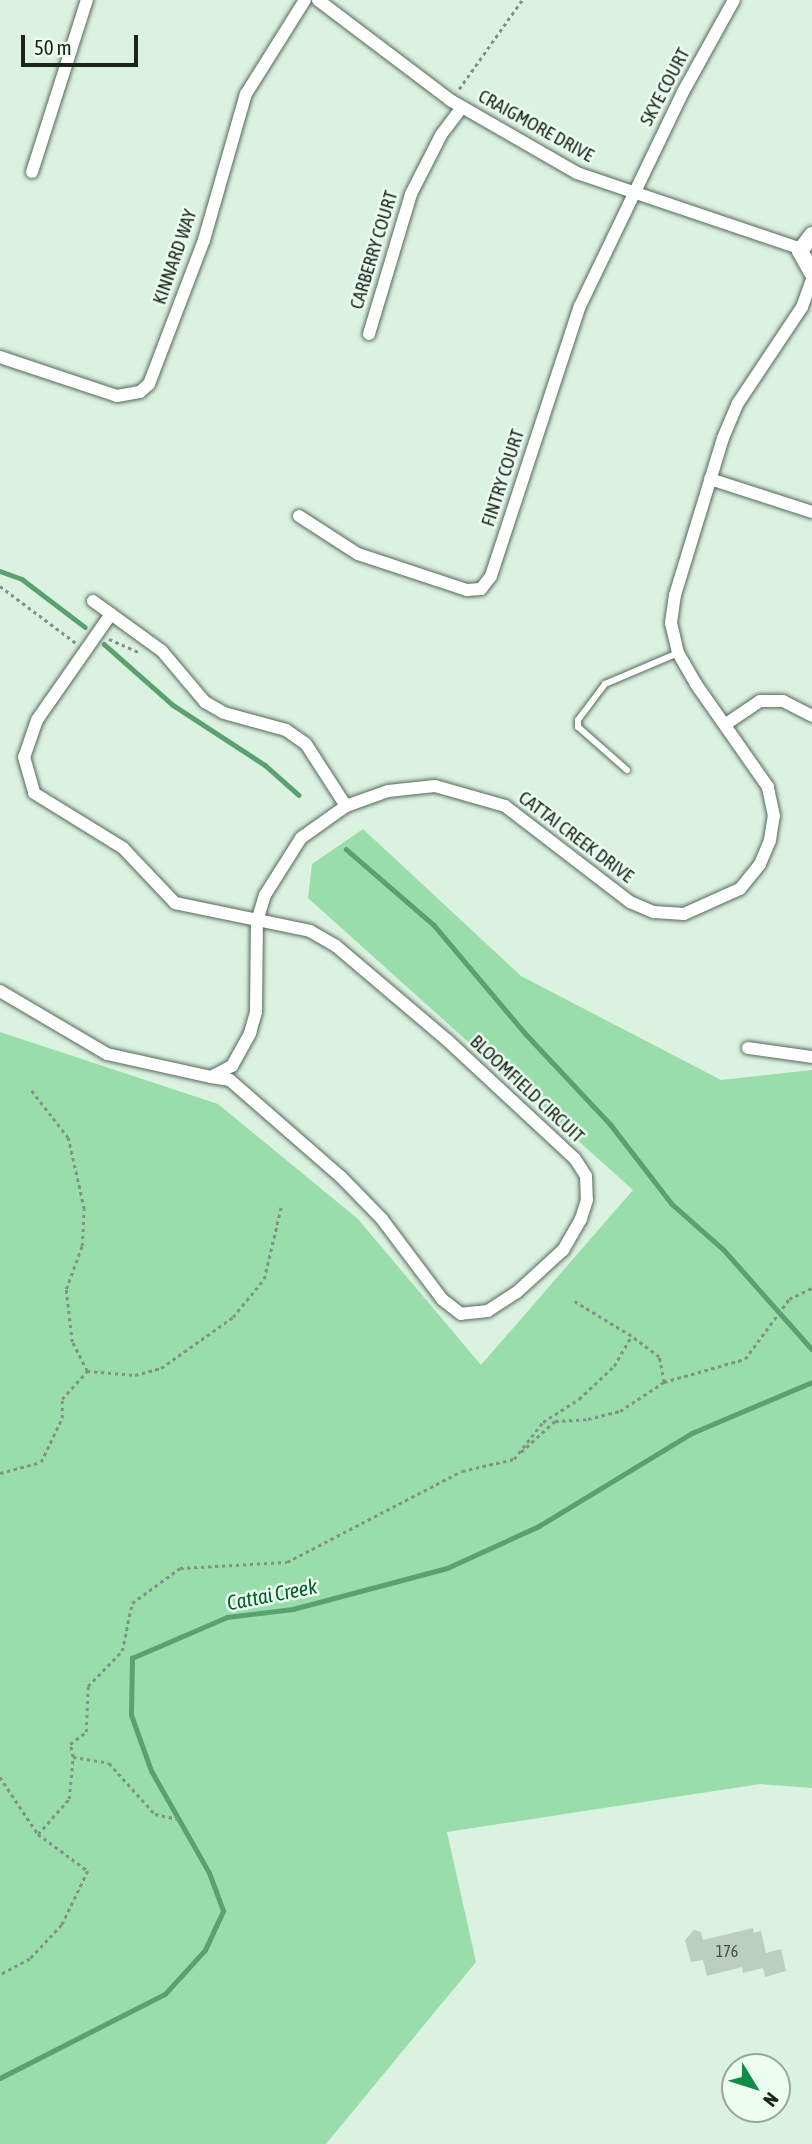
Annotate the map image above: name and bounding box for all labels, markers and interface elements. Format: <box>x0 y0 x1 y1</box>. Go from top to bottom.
scale bar <box>24 21 142 65</box>
text: 50 m <box>34 35 72 59</box>
street label: SKYE COURT <box>635 44 695 130</box>
street label: CRAIGMORE DRIVE <box>474 85 598 167</box>
street label: CARBERRY COURT <box>345 188 403 312</box>
street label: KINNARD WAY <box>148 207 202 307</box>
street label: FINTRY COURT <box>477 427 529 529</box>
street label: CATTAI CREEK DRIVE <box>514 786 638 888</box>
street label: BLOOMFIELD CIRCUIT <box>465 1030 589 1148</box>
water label: Cattai Creek <box>225 1573 319 1615</box>
house number: 176 <box>716 1941 738 1961</box>
north arrow <box>721 2053 791 2123</box>
text: N <box>759 2089 783 2111</box>

